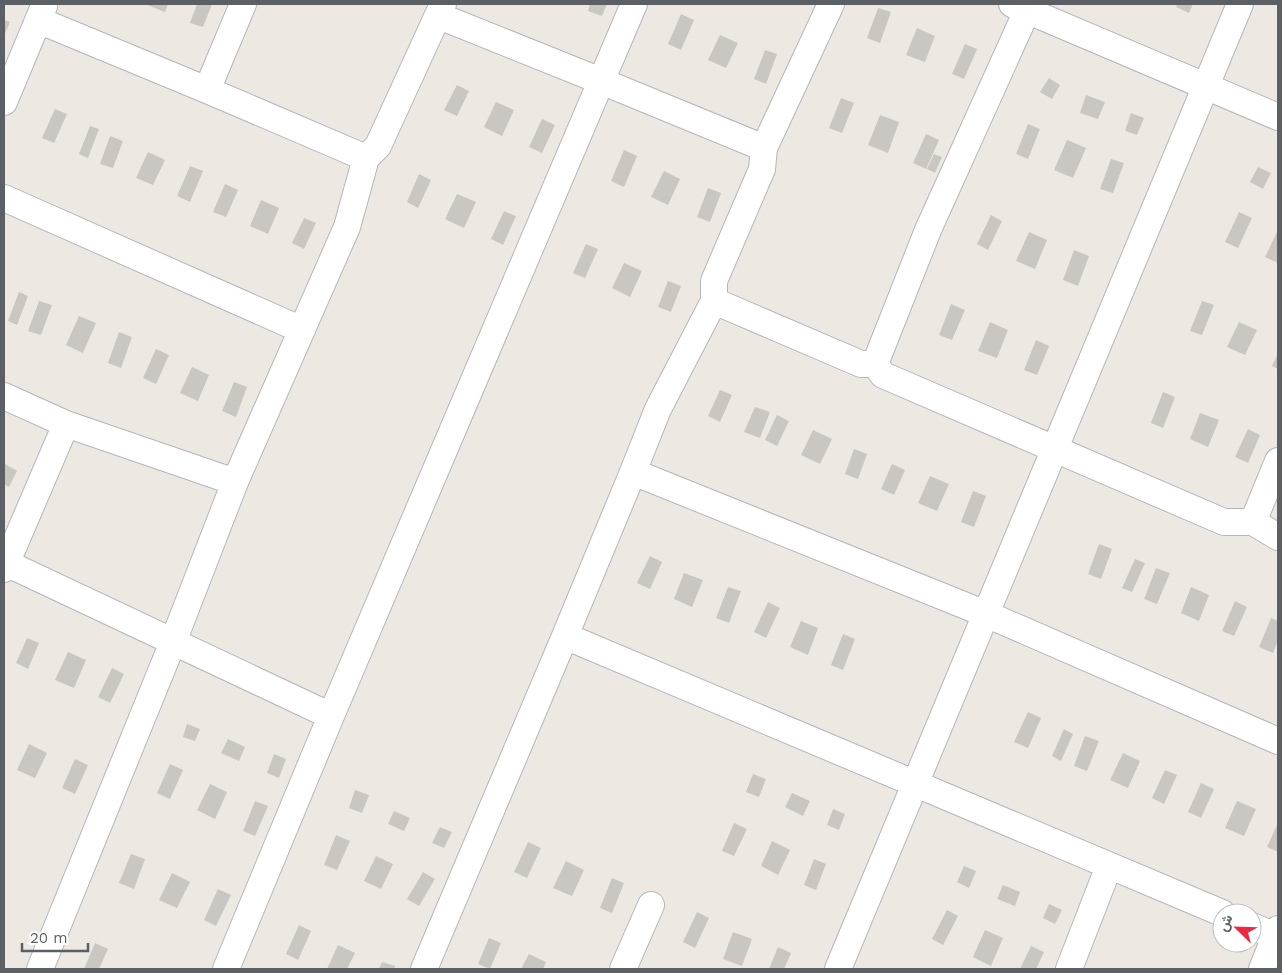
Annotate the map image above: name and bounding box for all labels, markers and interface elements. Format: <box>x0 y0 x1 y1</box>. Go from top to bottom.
north arrow <box>1212 903 1262 953</box>
text: ش <box>1214 912 1237 934</box>
scale bar <box>22 920 89 952</box>
text: 20 m <box>30 929 68 947</box>

